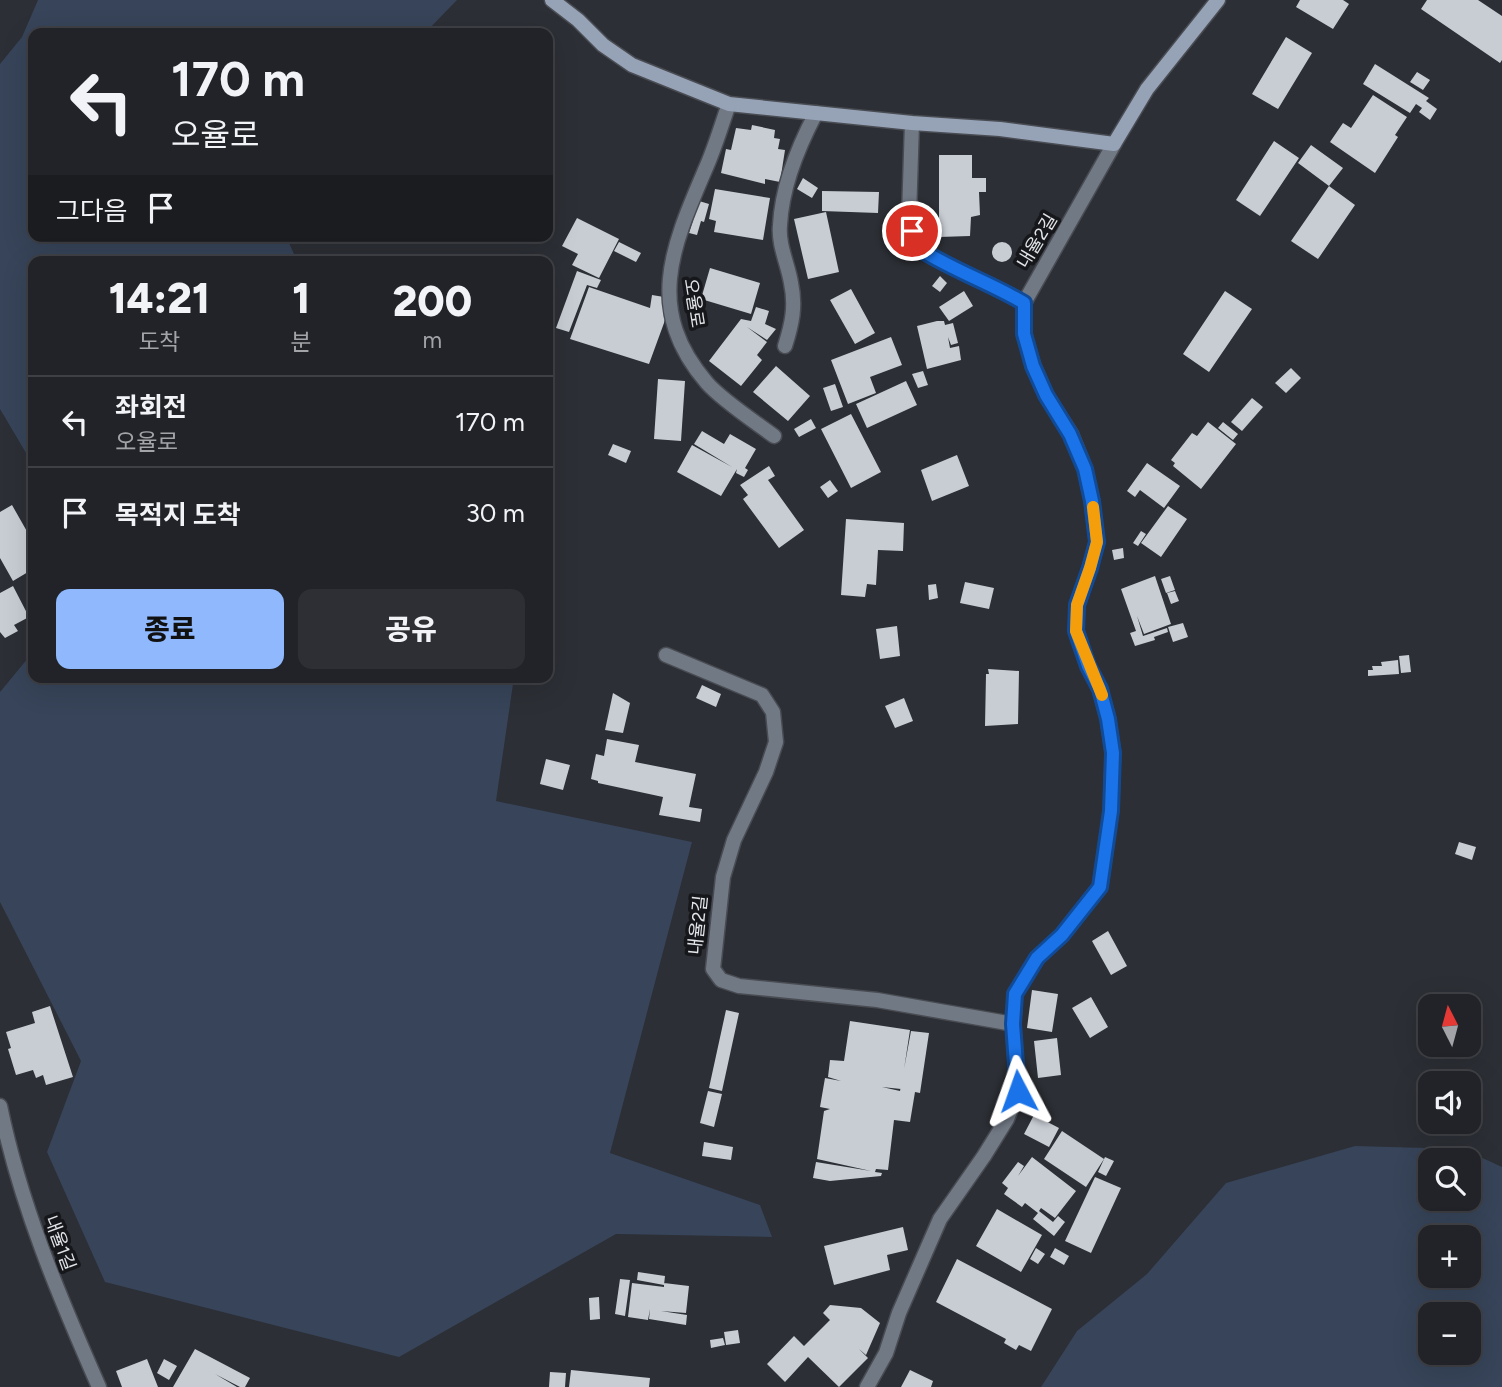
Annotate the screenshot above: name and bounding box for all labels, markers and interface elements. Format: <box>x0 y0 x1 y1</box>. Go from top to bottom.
text: 170 m <box>171 49 305 108</box>
icon: left <box>56 56 147 147</box>
text: 오율로 <box>171 116 259 154</box>
icon: arrive <box>142 189 180 227</box>
text: 그다음 <box>56 195 128 227</box>
pin <box>882 201 942 261</box>
street label: 내율2길 <box>1012 210 1062 272</box>
icon: arrive <box>893 212 931 250</box>
text: 14:21 <box>109 273 210 324</box>
text: 1 <box>292 273 310 324</box>
text: 200 <box>393 276 472 327</box>
street label: 오율로 <box>679 277 709 329</box>
text: m <box>423 326 442 354</box>
text: 도착 <box>138 328 180 356</box>
text: 분 <box>291 328 312 356</box>
text: 좌회전 <box>115 391 187 423</box>
icon: left <box>56 403 94 441</box>
text: 170 m <box>455 406 525 438</box>
text: 오율로 <box>115 428 178 456</box>
icon: arrive <box>56 494 94 532</box>
text: 30 m <box>466 497 525 529</box>
text: 목적지 도착 <box>115 499 241 531</box>
button: 종료 <box>56 589 284 669</box>
button: 공유 <box>298 589 525 669</box>
street label: 내율2길 <box>684 894 712 956</box>
north arrow <box>1418 994 1480 1057</box>
map controls <box>1418 994 1481 1365</box>
position arrow <box>981 1054 1055 1128</box>
button: sound <box>1418 1071 1481 1134</box>
button: search <box>1418 1148 1481 1211</box>
street label: 내율1길 <box>40 1212 80 1274</box>
button: + <box>1418 1225 1481 1288</box>
button: − <box>1418 1302 1481 1365</box>

